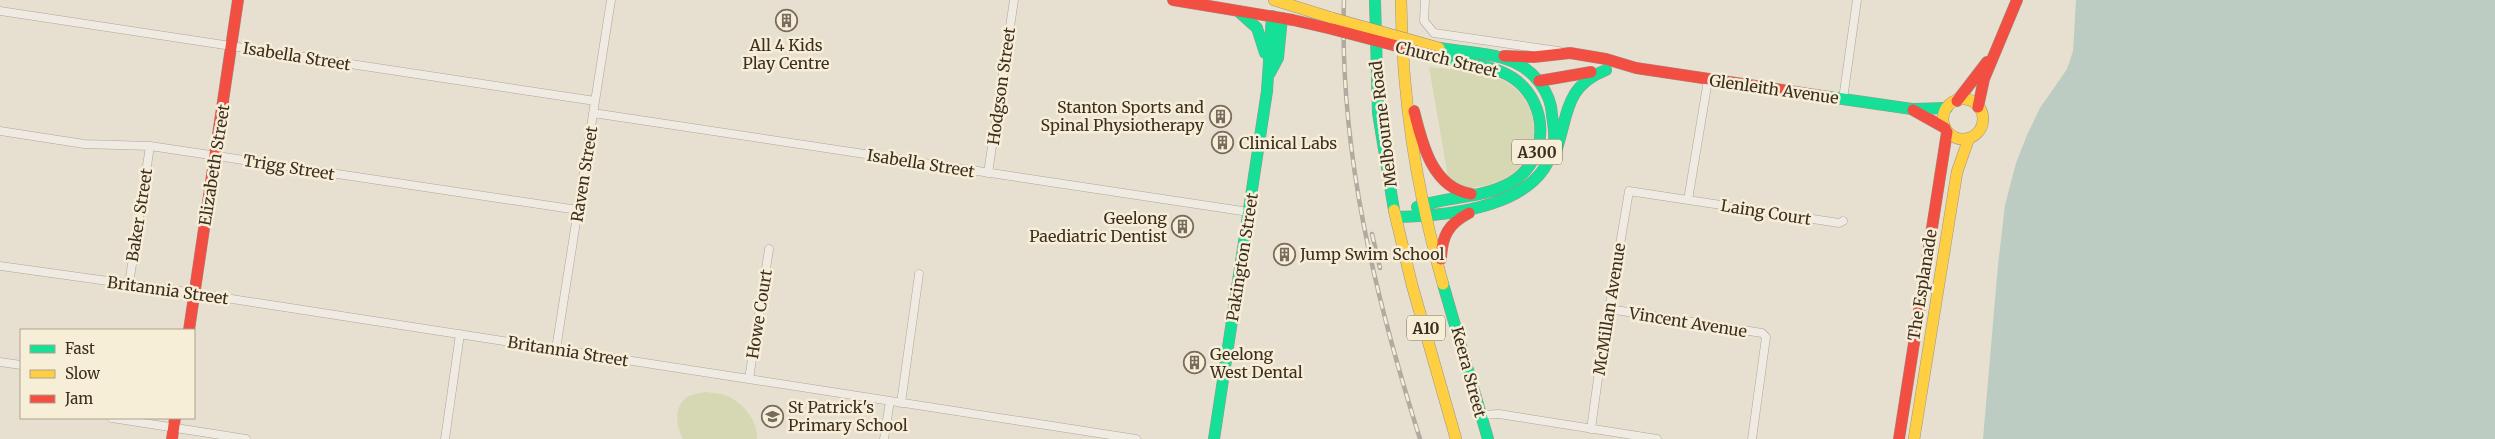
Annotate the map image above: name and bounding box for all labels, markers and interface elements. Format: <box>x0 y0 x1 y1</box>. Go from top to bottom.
building icon: All 4 Kids Play Centre <box>774 9 798 33</box>
street label: Hodgson Street <box>983 25 1019 146</box>
place label: All 4 Kids Play Centre <box>743 35 829 73</box>
street label: Church Street <box>1393 37 1501 82</box>
street label: Isabella Street <box>242 38 353 74</box>
street label: Melbourne Road <box>1365 59 1401 188</box>
street label: Glenleith Avenue <box>1708 70 1840 108</box>
place label: Stanton Sports and Spinal Physiotherapy <box>1041 97 1205 135</box>
street label: Elizabeth Street <box>195 102 234 227</box>
building icon: Stanton Sports and Spinal Physiotherapy <box>1208 104 1232 128</box>
street label: Raven Street <box>567 124 602 223</box>
building icon: Clinical Labs <box>1211 131 1235 155</box>
place label: Clinical Labs <box>1239 133 1337 153</box>
road number: A300 <box>1512 140 1562 164</box>
street label: Isabella Street <box>866 145 977 181</box>
street label: Trigg Street <box>242 150 337 184</box>
street label: Baker Street <box>122 166 156 263</box>
street label: Pakington Street <box>1222 191 1262 323</box>
street label: Laing Court <box>1719 195 1813 229</box>
place label: Geelong Paediatric Dentist <box>1029 208 1168 246</box>
building icon: Geelong Paediatric Dentist <box>1171 215 1195 239</box>
street label: The Esplanade <box>1903 228 1941 342</box>
street label: McMillan Avenue <box>1589 241 1629 377</box>
building icon: Jump Swim School <box>1272 242 1296 266</box>
place label: Jump Swim School <box>1299 244 1444 264</box>
street label: Howe Court <box>742 267 776 360</box>
street label: Britannia Street <box>106 272 231 309</box>
street label: Vincent Avenue <box>1627 303 1748 341</box>
road number: A10 <box>1407 316 1445 340</box>
street label: Keera Street <box>1447 324 1491 420</box>
legend <box>20 329 195 419</box>
street label: Britannia Street <box>506 332 631 371</box>
text: Fast <box>65 339 95 358</box>
place label: Geelong West Dental <box>1209 344 1303 382</box>
building icon: Geelong West Dental <box>1182 351 1206 375</box>
text: Slow <box>65 364 100 383</box>
text: Jam <box>64 389 93 408</box>
place label: St Patrick's Primary School <box>788 397 908 435</box>
school or university icon: St Patrick's Primary School <box>760 404 784 428</box>

